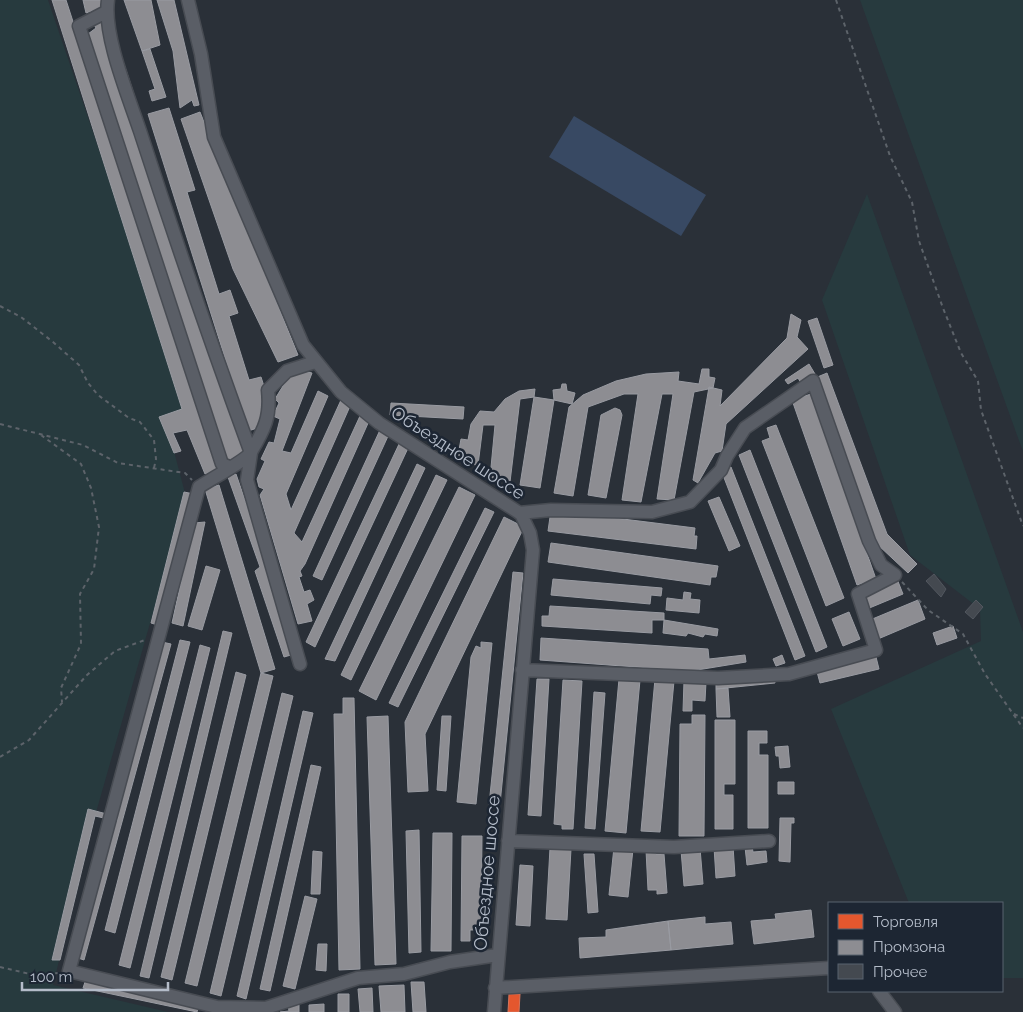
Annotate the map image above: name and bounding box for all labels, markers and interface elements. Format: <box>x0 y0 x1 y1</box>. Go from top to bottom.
street label: Объездное шоссе <box>387 401 530 504</box>
street label: Объездное шоссе <box>469 794 504 951</box>
legend <box>828 902 1003 992</box>
text: Торговля <box>873 913 938 931</box>
text: Промзона <box>873 938 945 956</box>
scale bar <box>22 960 169 992</box>
text: Прочее <box>873 963 927 981</box>
text: 100 m <box>30 968 72 986</box>

